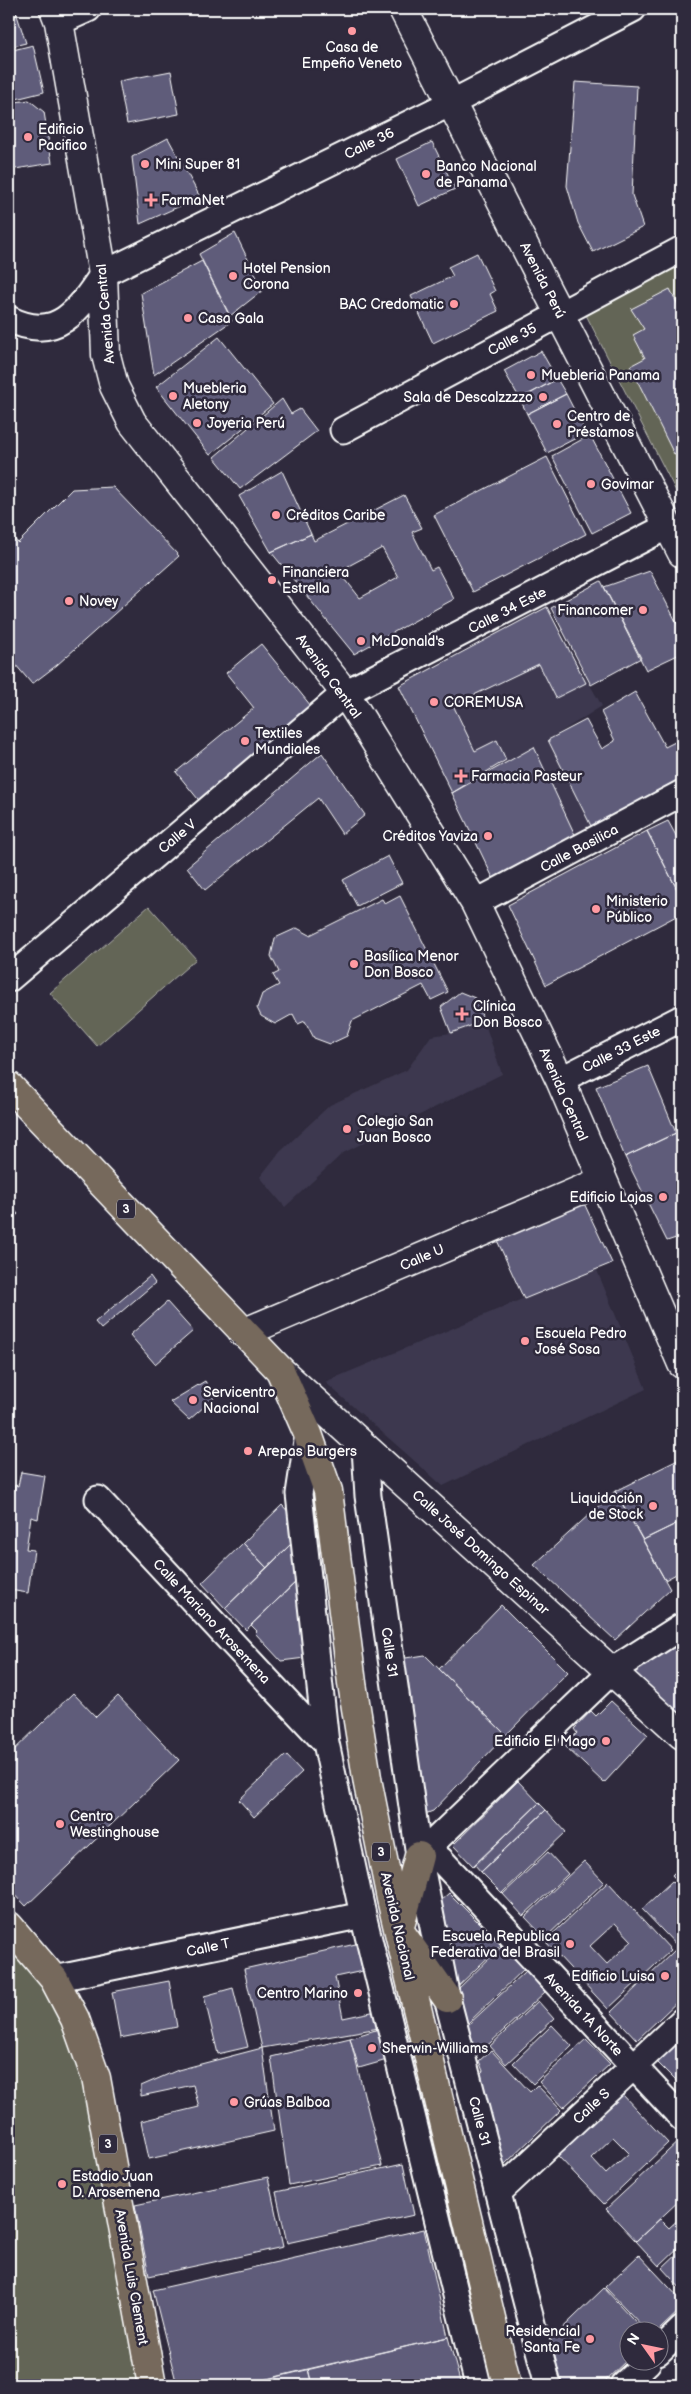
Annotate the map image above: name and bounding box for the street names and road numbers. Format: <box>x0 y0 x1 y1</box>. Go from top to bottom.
street label: Calle 36 <box>342 124 397 163</box>
street label: Avenida Perú <box>516 239 569 321</box>
street label: Avenida Central <box>93 263 118 365</box>
street label: Calle 35 <box>485 320 540 359</box>
street label: Calle 34 Este <box>465 583 549 637</box>
street label: Avenida Central <box>292 631 365 722</box>
street label: Calle V <box>155 815 200 857</box>
street label: Calle Basilica <box>537 821 621 876</box>
street label: Calle 33 Este <box>579 1022 663 1076</box>
street label: Avenida Central <box>535 1045 592 1143</box>
road number: 3 <box>117 1200 135 1218</box>
street label: Calle U <box>398 1241 447 1274</box>
street label: Calle José Domingo Espinar <box>409 1486 553 1619</box>
street label: Calle Mariano Arosemena <box>149 1555 274 1687</box>
street label: Calle 31 <box>378 1626 401 1678</box>
road number: 3 <box>372 1842 390 1861</box>
street label: Avenida Nacional <box>377 1871 418 1982</box>
street label: Calle T <box>185 1934 232 1960</box>
street label: Avenida 1A Norte <box>541 1969 627 2059</box>
street label: Calle S <box>569 2085 613 2128</box>
street label: Calle 31 <box>465 2095 494 2148</box>
road number: 3 <box>99 2134 117 2154</box>
street label: Avenida Luis Clement <box>111 2208 152 2347</box>

